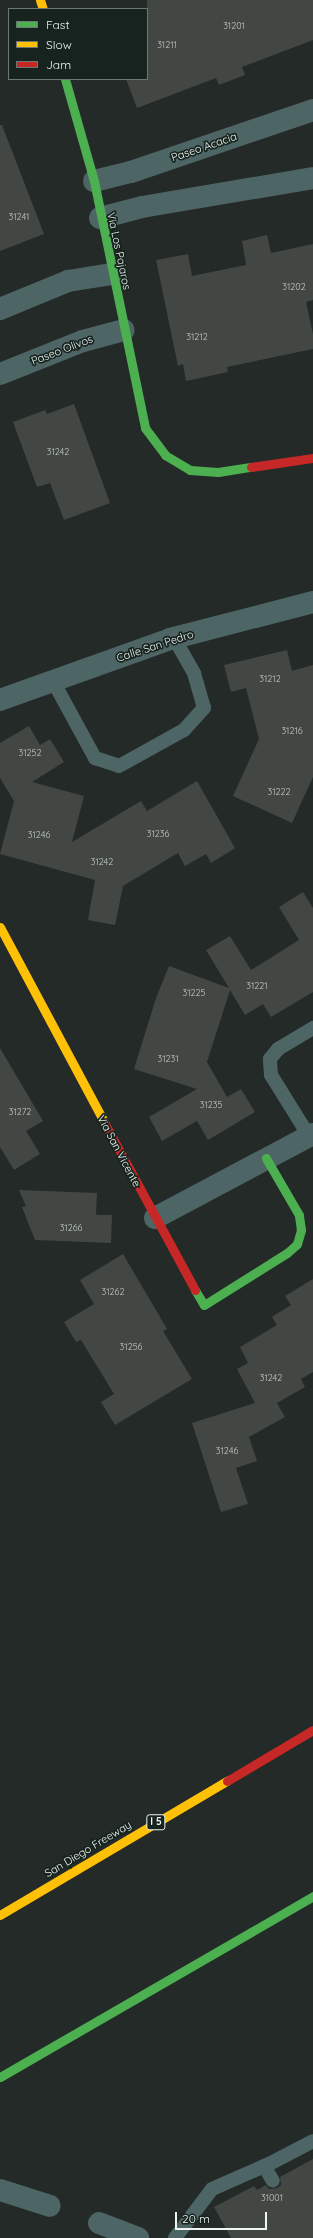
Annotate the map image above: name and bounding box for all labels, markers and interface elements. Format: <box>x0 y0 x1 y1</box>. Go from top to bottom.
legend <box>8 8 148 80</box>
text: Fast <box>46 17 70 32</box>
house number: 31201 <box>223 21 245 31</box>
text: Slow <box>46 37 72 52</box>
house number: 31211 <box>157 40 177 50</box>
text: Jam <box>46 57 71 72</box>
street label: Paseo Acacia <box>170 130 238 164</box>
street label: Via Los Pajaros <box>104 211 134 291</box>
house number: 31241 <box>9 212 29 222</box>
house number: 31202 <box>282 282 306 292</box>
street label: Paseo Olivos <box>29 332 95 368</box>
house number: 31212 <box>186 332 208 342</box>
house number: 31242 <box>47 447 69 457</box>
street label: Calle San Pedro <box>115 627 195 665</box>
house number: 31212 <box>259 674 281 684</box>
house number: 31216 <box>281 726 303 736</box>
house number: 31252 <box>19 748 41 758</box>
house number: 31222 <box>267 787 291 797</box>
house number: 31236 <box>147 829 169 839</box>
house number: 31246 <box>28 830 50 840</box>
house number: 31242 <box>91 857 113 867</box>
house number: 31221 <box>246 981 268 991</box>
house number: 31225 <box>183 988 205 998</box>
house number: 31231 <box>157 1054 179 1064</box>
house number: 31235 <box>200 1100 222 1110</box>
house number: 31272 <box>9 1107 31 1117</box>
street label: Via San Vicente <box>95 1113 143 1189</box>
house number: 31266 <box>60 1223 82 1233</box>
house number: 31262 <box>102 1287 124 1297</box>
house number: 31256 <box>120 1342 142 1352</box>
house number: 31242 <box>260 1373 282 1383</box>
house number: 31246 <box>216 1446 238 1456</box>
road number: I 5 <box>146 1814 166 1830</box>
street label: San Diego Freeway <box>42 1818 134 1880</box>
house number: 31001 <box>261 2193 283 2203</box>
scale bar <box>177 2204 269 2230</box>
text: 20 m <box>182 2211 210 2226</box>

